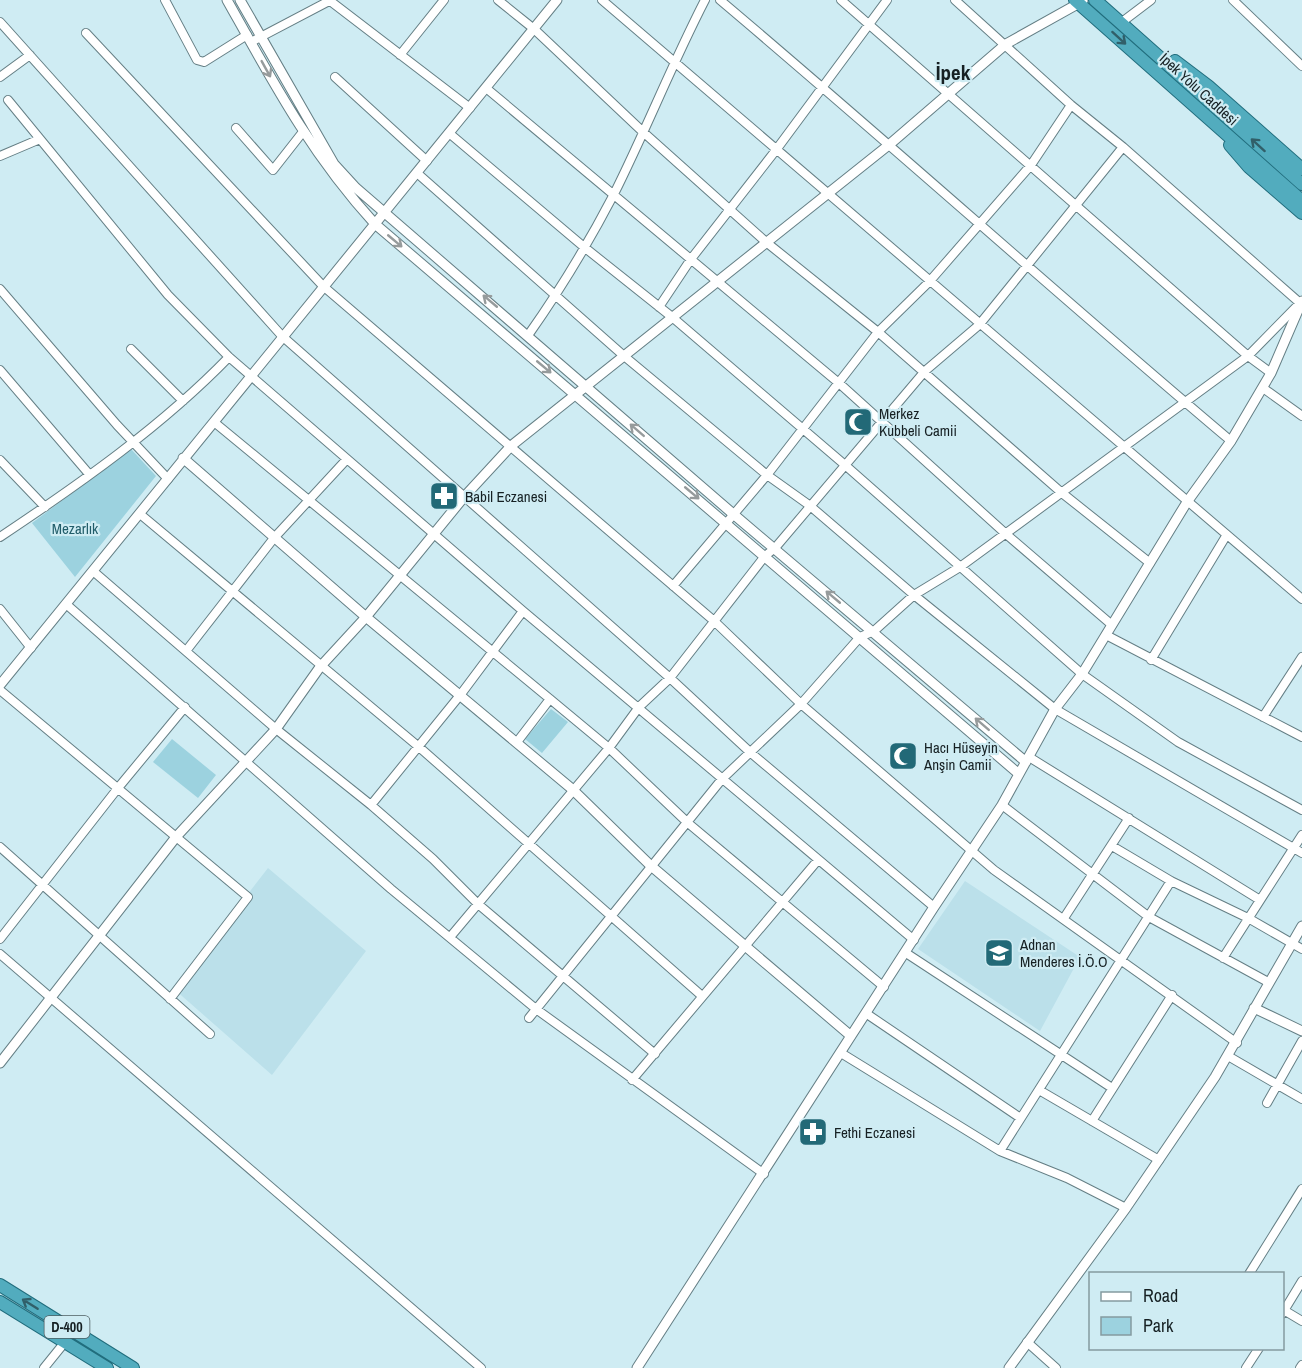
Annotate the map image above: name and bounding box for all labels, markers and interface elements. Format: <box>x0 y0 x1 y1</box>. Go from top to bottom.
one-way arrow <box>1111 31 1127 45</box>
street label: İpek Yolu Caddesi <box>1155 48 1243 130</box>
district label: İpek <box>936 58 971 87</box>
one-way arrow <box>261 60 273 77</box>
one-way arrow <box>1251 138 1266 152</box>
one-way arrow <box>387 234 402 248</box>
one-way arrow <box>482 295 498 308</box>
one-way arrow <box>536 360 551 374</box>
place label: Merkez Kubbeli Camii <box>879 403 957 441</box>
mosque icon: Merkez Kubbeli Camii <box>842 406 874 438</box>
one-way arrow <box>630 423 645 437</box>
pharmacy icon: Babil Eczanesi <box>428 480 460 512</box>
place label: Babil Eczanesi <box>465 486 547 507</box>
one-way arrow <box>684 486 699 500</box>
park label: Mezarlık <box>52 518 99 539</box>
one-way arrow <box>826 590 841 604</box>
one-way arrow <box>974 717 990 730</box>
place label: Hacı Hüseyin Anşin Camii <box>923 737 998 775</box>
mosque icon: Hacı Hüseyin Anşin Camii <box>887 740 919 772</box>
place label: Adnan Menderes İ.Ö.O <box>1019 934 1108 972</box>
school or university icon: Adnan Menderes İ.Ö.O <box>983 937 1015 969</box>
pharmacy icon: Fethi Eczanesi <box>797 1116 829 1148</box>
place label: Fethi Eczanesi <box>834 1122 915 1143</box>
legend <box>1089 1272 1284 1350</box>
text: Road <box>1143 1283 1178 1308</box>
one-way arrow <box>22 1298 39 1310</box>
text: Park <box>1143 1313 1174 1338</box>
road number: D-400 <box>44 1316 90 1338</box>

